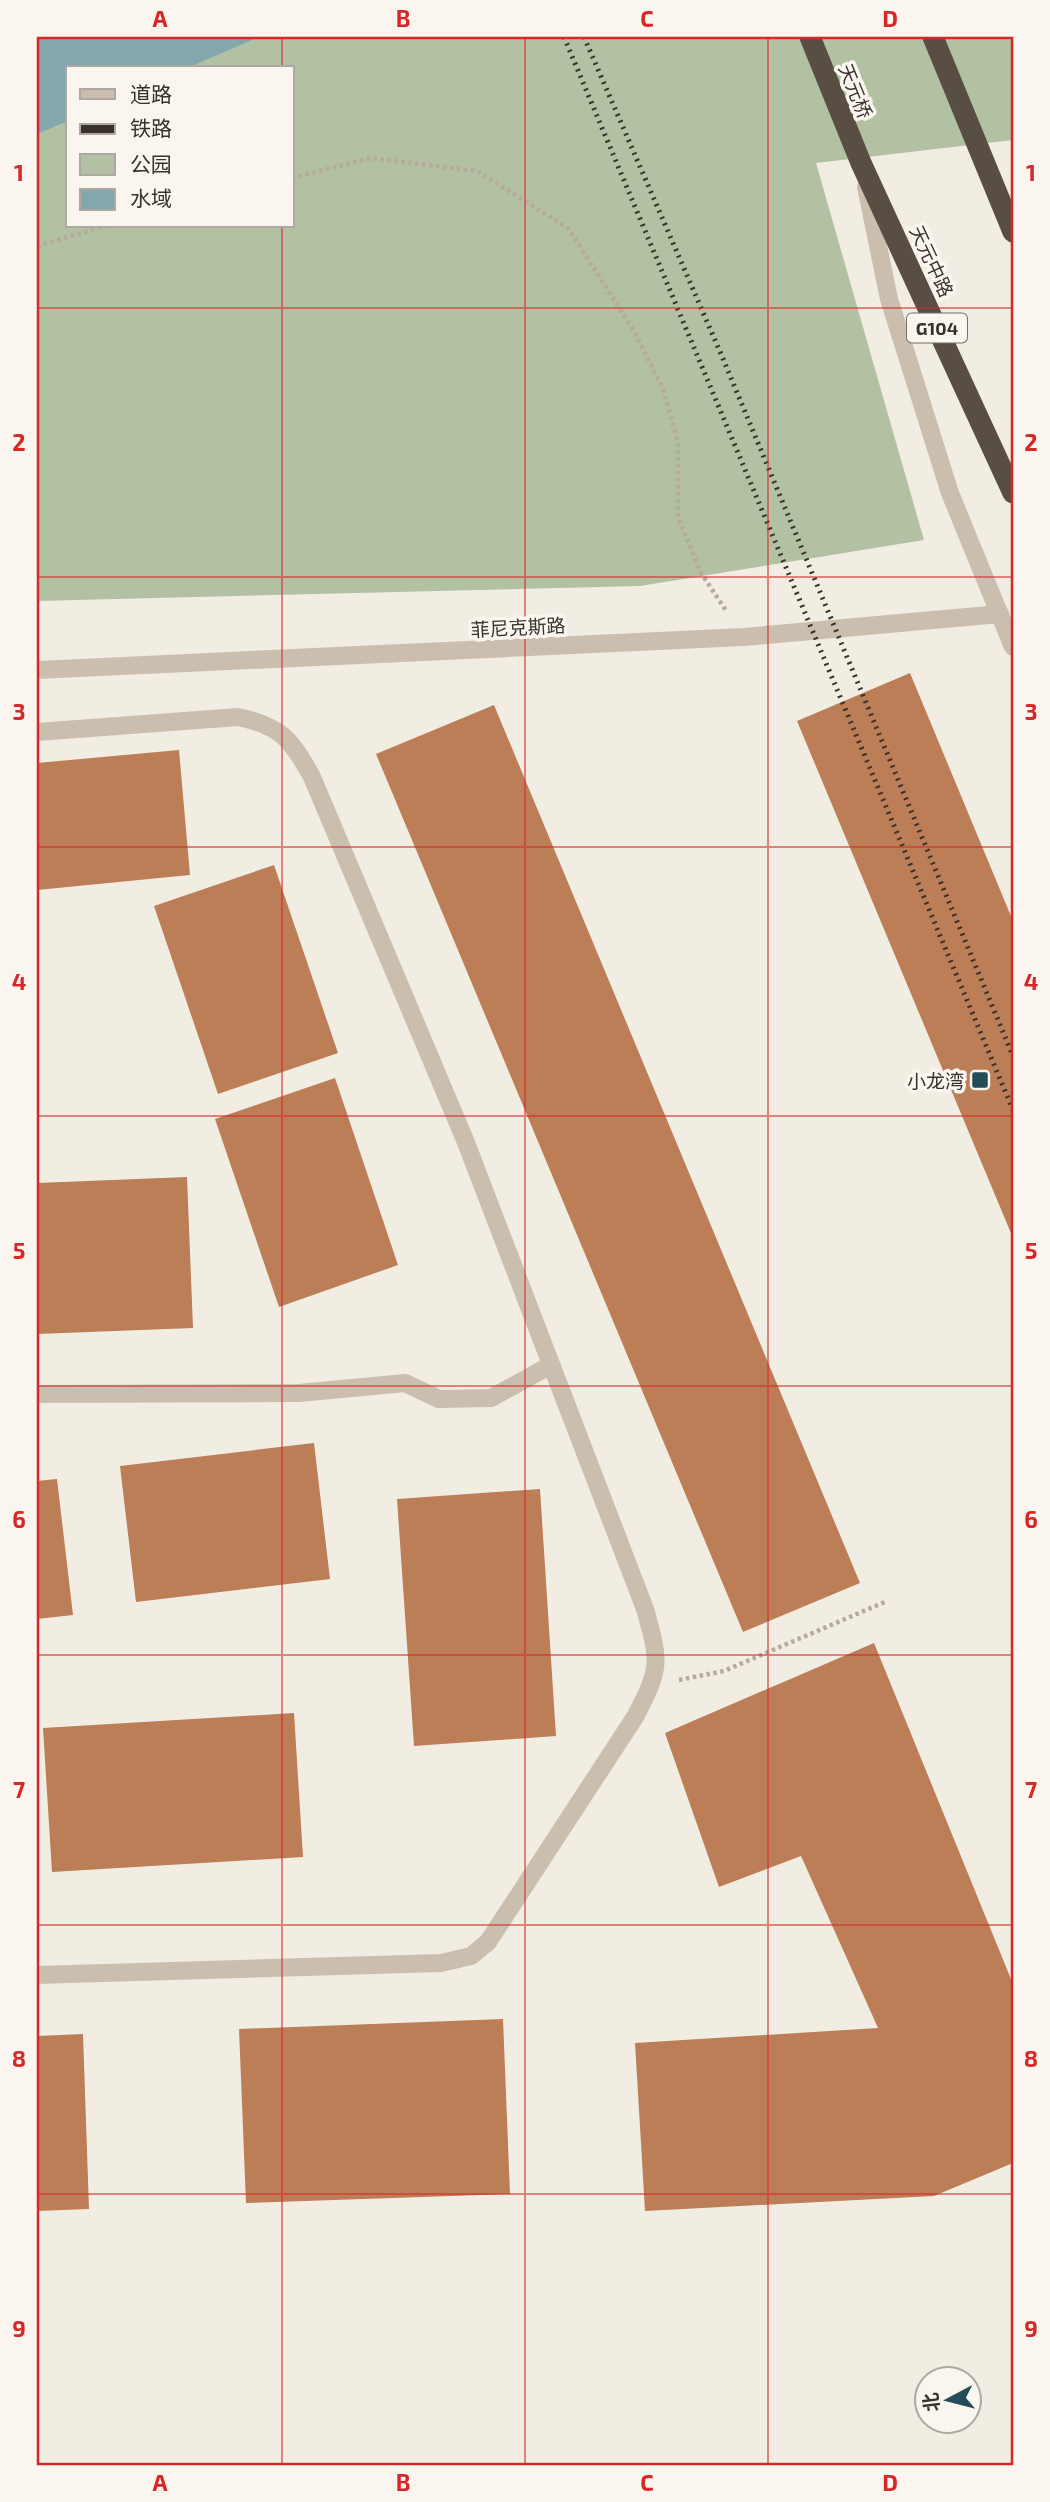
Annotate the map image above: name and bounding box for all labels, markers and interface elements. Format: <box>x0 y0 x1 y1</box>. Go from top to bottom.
text: A <box>152 4 168 32</box>
text: B <box>396 4 410 32</box>
text: C <box>640 4 654 32</box>
text: D <box>882 4 898 32</box>
street label: 天元桥 <box>835 60 877 122</box>
legend <box>66 66 294 228</box>
text: 道路 <box>130 81 172 106</box>
text: 铁路 <box>130 115 172 140</box>
text: 公园 <box>130 151 172 176</box>
text: 1 <box>14 158 24 186</box>
text: 1 <box>1026 158 1036 186</box>
text: 水域 <box>130 185 172 210</box>
street label: 天元中路 <box>906 222 958 300</box>
road number: G104 <box>907 314 967 342</box>
text: 2 <box>12 428 26 456</box>
text: 2 <box>1024 428 1038 456</box>
street label: 菲尼克斯路 <box>470 613 566 641</box>
text: 3 <box>12 697 26 725</box>
text: 3 <box>1024 697 1038 725</box>
text: 4 <box>12 967 26 995</box>
text: 4 <box>1024 967 1038 995</box>
place label: 小龙湾 <box>907 1069 964 1092</box>
marker: 小龙湾 <box>970 1070 990 1090</box>
text: 5 <box>13 1236 25 1264</box>
text: 5 <box>1025 1236 1037 1264</box>
text: 6 <box>12 1505 26 1533</box>
text: 6 <box>1024 1505 1038 1533</box>
text: 7 <box>13 1775 25 1803</box>
text: 7 <box>1025 1775 1037 1803</box>
text: 8 <box>12 2044 26 2072</box>
text: 8 <box>1024 2044 1038 2072</box>
text: 9 <box>12 2314 26 2342</box>
text: 9 <box>1024 2314 1038 2342</box>
north arrow <box>914 2366 984 2436</box>
text: 北 <box>918 2391 943 2413</box>
text: A <box>152 2468 168 2496</box>
text: B <box>396 2468 410 2496</box>
text: C <box>640 2468 654 2496</box>
text: D <box>882 2468 898 2496</box>

